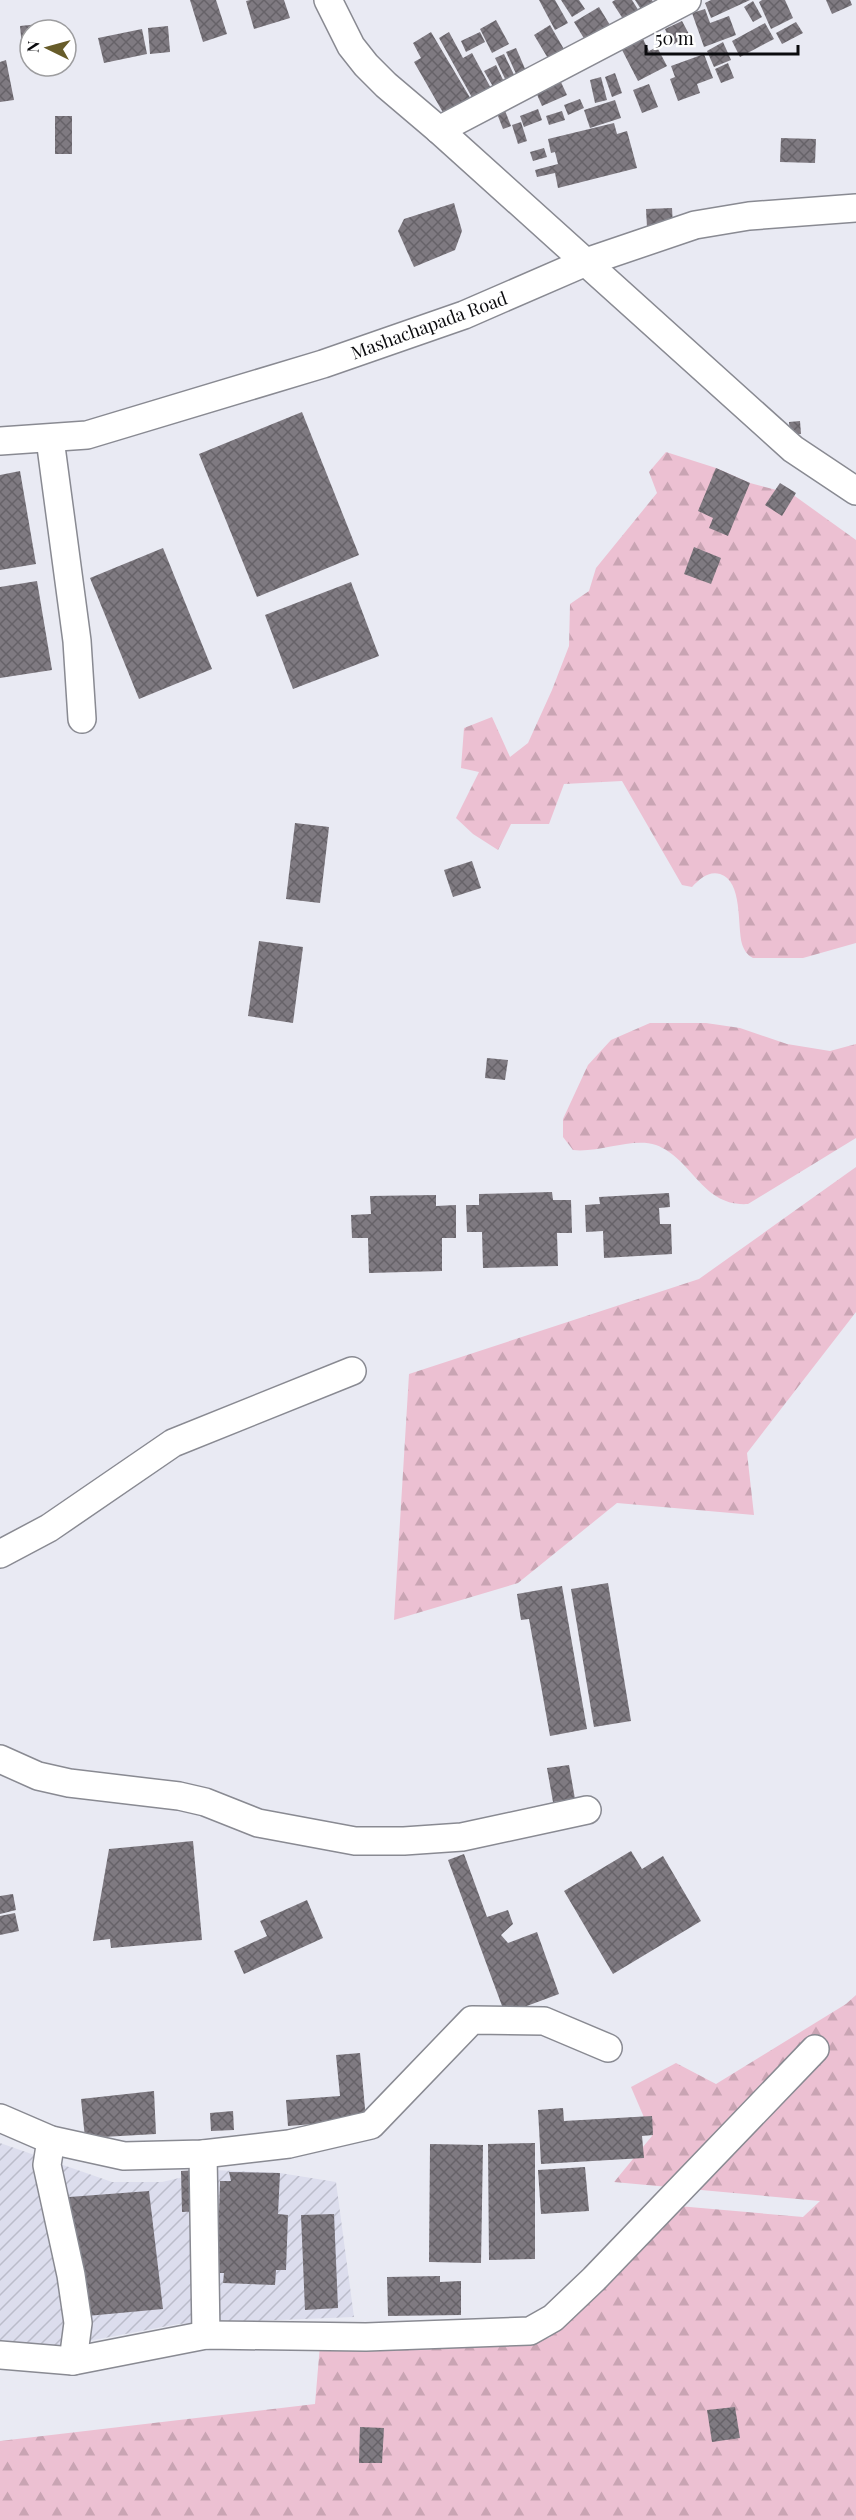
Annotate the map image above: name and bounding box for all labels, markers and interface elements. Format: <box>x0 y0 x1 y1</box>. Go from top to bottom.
north arrow <box>18 18 78 78</box>
scale bar <box>646 18 798 56</box>
text: 50 m <box>655 26 694 50</box>
text: N <box>22 40 44 53</box>
street label: Mashachapada Road <box>348 285 511 364</box>

